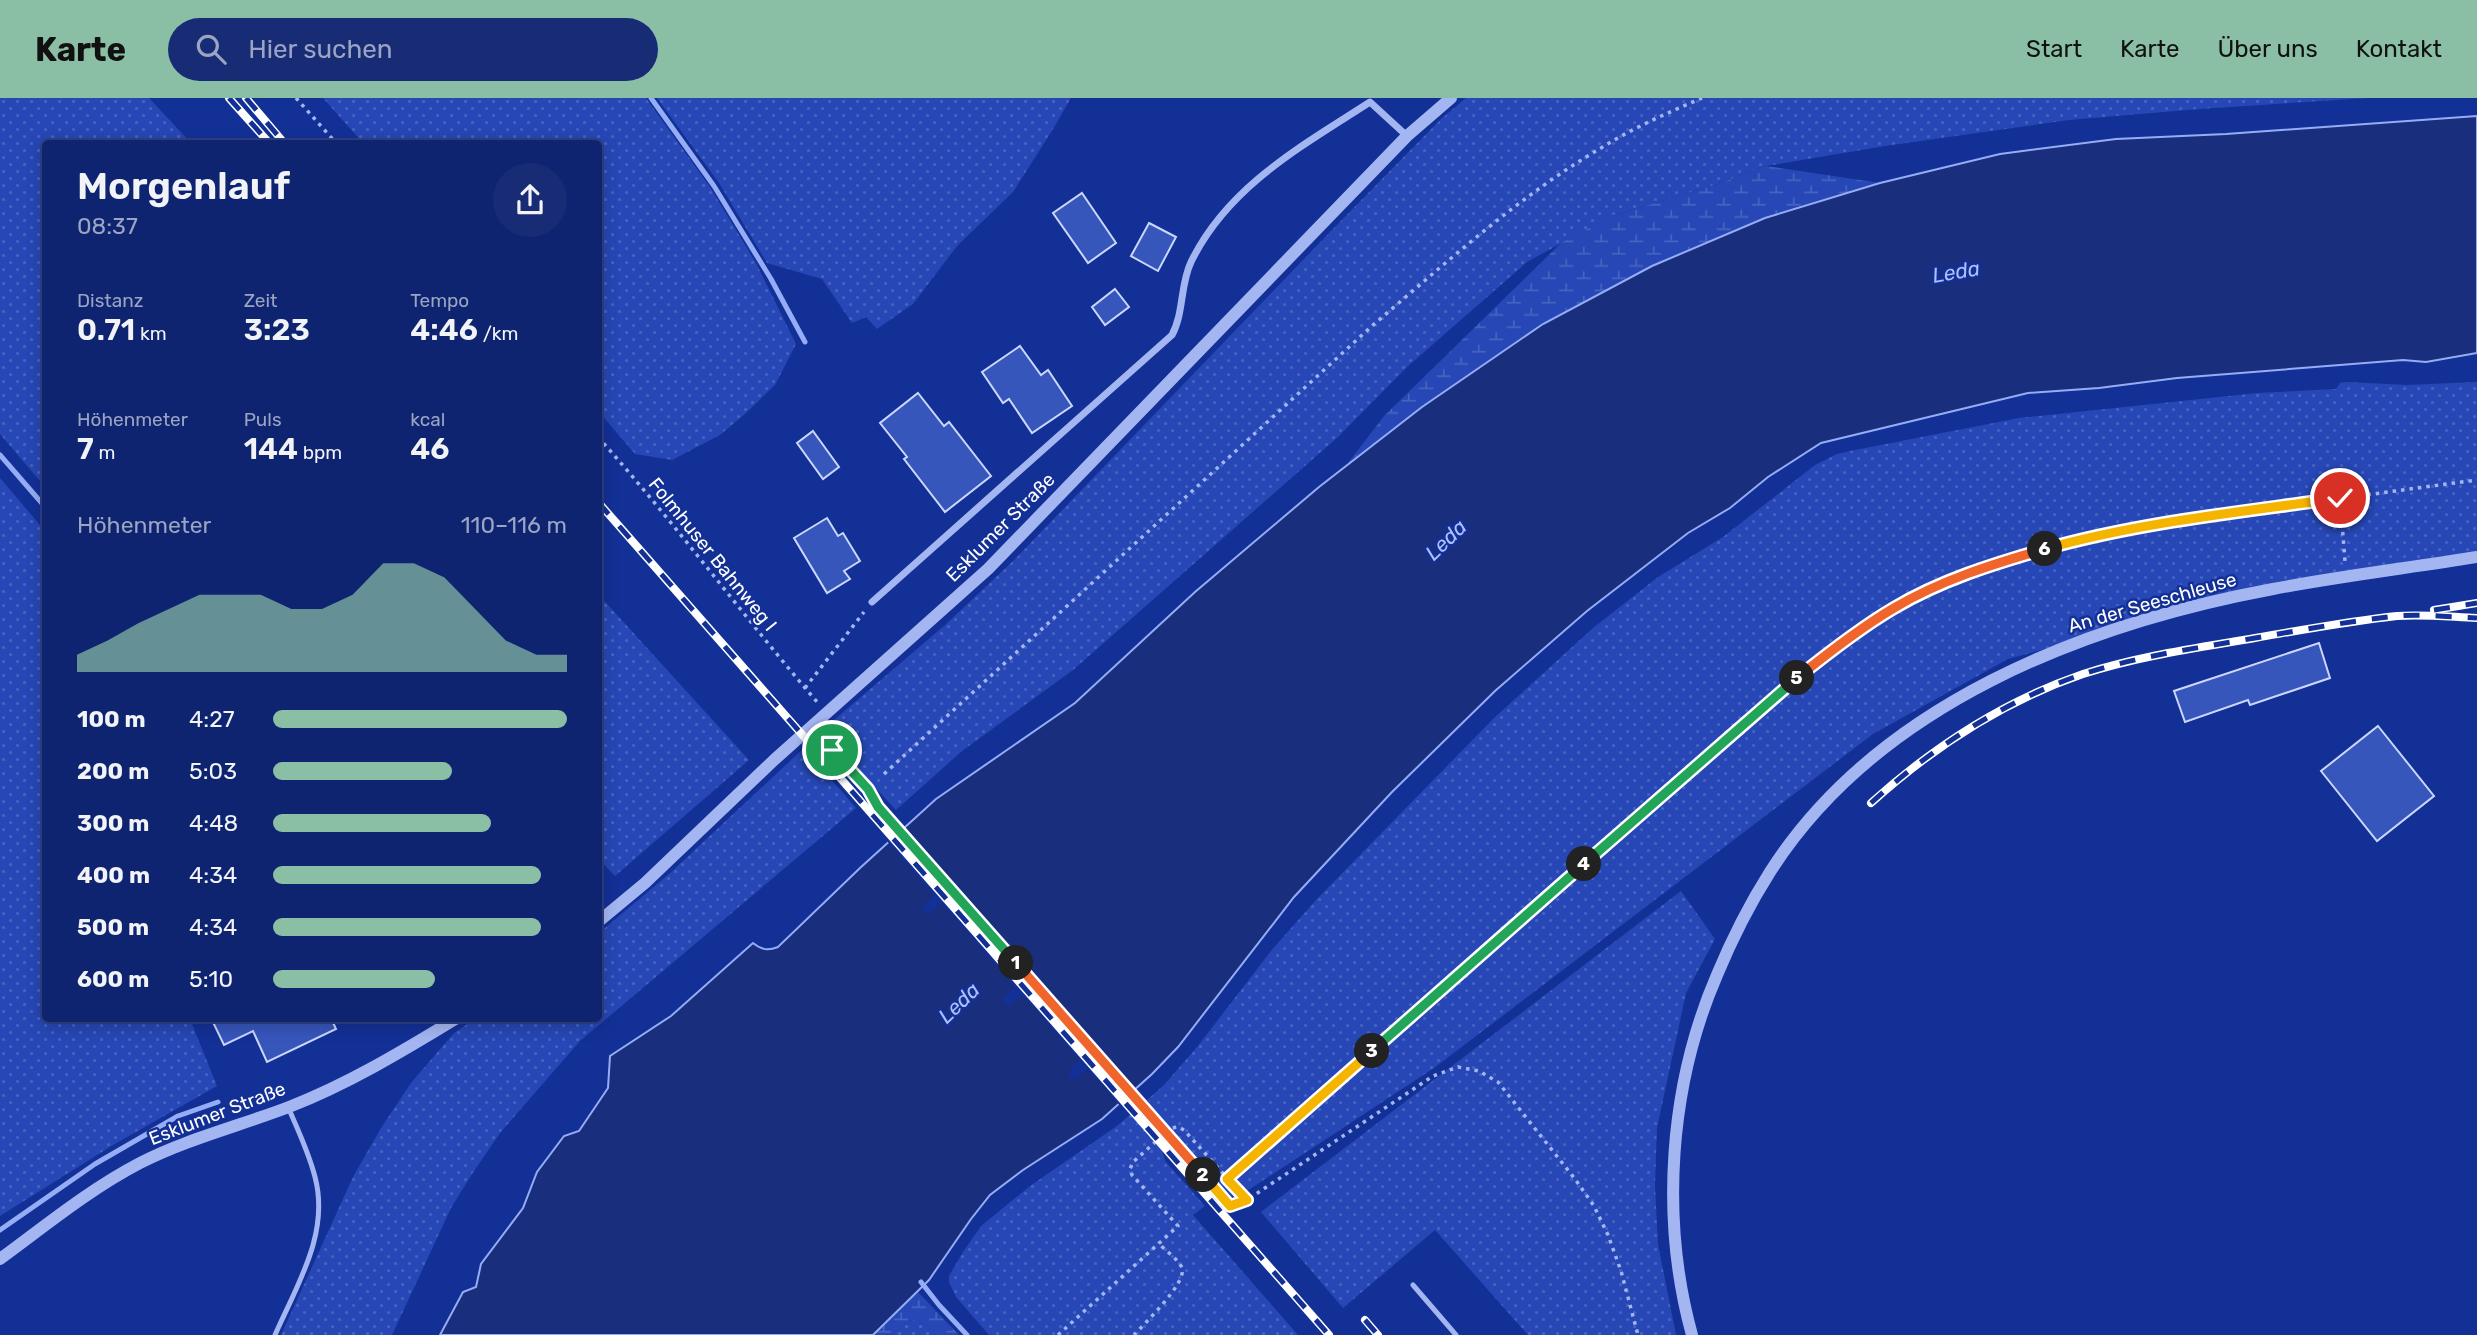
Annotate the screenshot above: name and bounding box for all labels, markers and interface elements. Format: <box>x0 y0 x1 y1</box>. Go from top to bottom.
search box <box>168 18 658 81</box>
text: Karte <box>35 30 126 69</box>
icon: search <box>192 30 230 68</box>
text: Hier suchen <box>248 34 393 65</box>
text: Start <box>2026 35 2082 63</box>
text: Karte <box>2120 35 2180 63</box>
text: Über uns <box>2218 35 2318 63</box>
text: Kontakt <box>2356 35 2442 63</box>
text: Morgenlauf <box>77 163 290 209</box>
button: share <box>493 163 567 237</box>
text: 08:37 <box>77 212 138 240</box>
water label: Leda <box>1930 255 1982 288</box>
text: Distanz <box>77 289 143 312</box>
text: Zeit <box>244 289 277 312</box>
text: Tempo <box>410 289 469 312</box>
text: 0.71 <box>77 312 135 348</box>
text: 3:23 <box>244 312 310 348</box>
text: 4:46 <box>410 312 478 348</box>
text: km <box>135 322 167 345</box>
text: /km <box>478 322 519 345</box>
text: Höhenmeter <box>77 408 188 431</box>
text: Puls <box>244 408 282 431</box>
text: kcal <box>410 408 445 431</box>
text: 7 <box>77 431 94 467</box>
text: 144 <box>244 431 298 467</box>
text: 46 <box>410 431 449 467</box>
text: m <box>94 441 115 464</box>
text: bpm <box>298 441 342 464</box>
street label: Esklumer Straße <box>941 468 1060 587</box>
pin <box>2310 468 2370 528</box>
street label: Folmhuser Bahnweg I <box>644 473 782 636</box>
icon: check <box>2321 479 2359 517</box>
text: Höhenmeter <box>77 511 211 539</box>
text: 110–116 m <box>461 511 567 539</box>
water label: Leda <box>1420 514 1472 565</box>
pin: 6 <box>2028 532 2062 566</box>
text: 6 <box>2038 537 2051 560</box>
street label: An der Seeschleuse <box>2065 567 2239 638</box>
pin: 5 <box>1780 660 1814 696</box>
text: 5 <box>1790 666 1803 689</box>
text: 100 m <box>77 705 146 733</box>
text: 4:27 <box>189 705 234 733</box>
pin <box>802 720 862 780</box>
icon: arrive <box>813 731 851 769</box>
text: 200 m <box>77 757 149 785</box>
text: 5:03 <box>189 757 237 785</box>
text: 300 m <box>77 809 149 837</box>
text: 4:48 <box>189 809 238 837</box>
pin: 4 <box>1566 846 1602 882</box>
text: 4 <box>1577 852 1590 875</box>
text: 400 m <box>77 861 150 889</box>
text: 4:34 <box>189 861 237 889</box>
text: 500 m <box>77 913 149 941</box>
text: 4:34 <box>189 913 237 941</box>
pin: 1 <box>998 946 1034 980</box>
text: 1 <box>1011 951 1020 974</box>
text: 600 m <box>77 965 149 993</box>
text: 5:10 <box>189 965 233 993</box>
water label: Leda <box>933 977 985 1028</box>
pin: 3 <box>1354 1034 1390 1068</box>
text: 3 <box>1365 1039 1378 1062</box>
street label: Esklumer Straße <box>146 1077 289 1150</box>
pin: 2 <box>1186 1158 1220 1192</box>
text: 2 <box>1196 1163 1209 1186</box>

